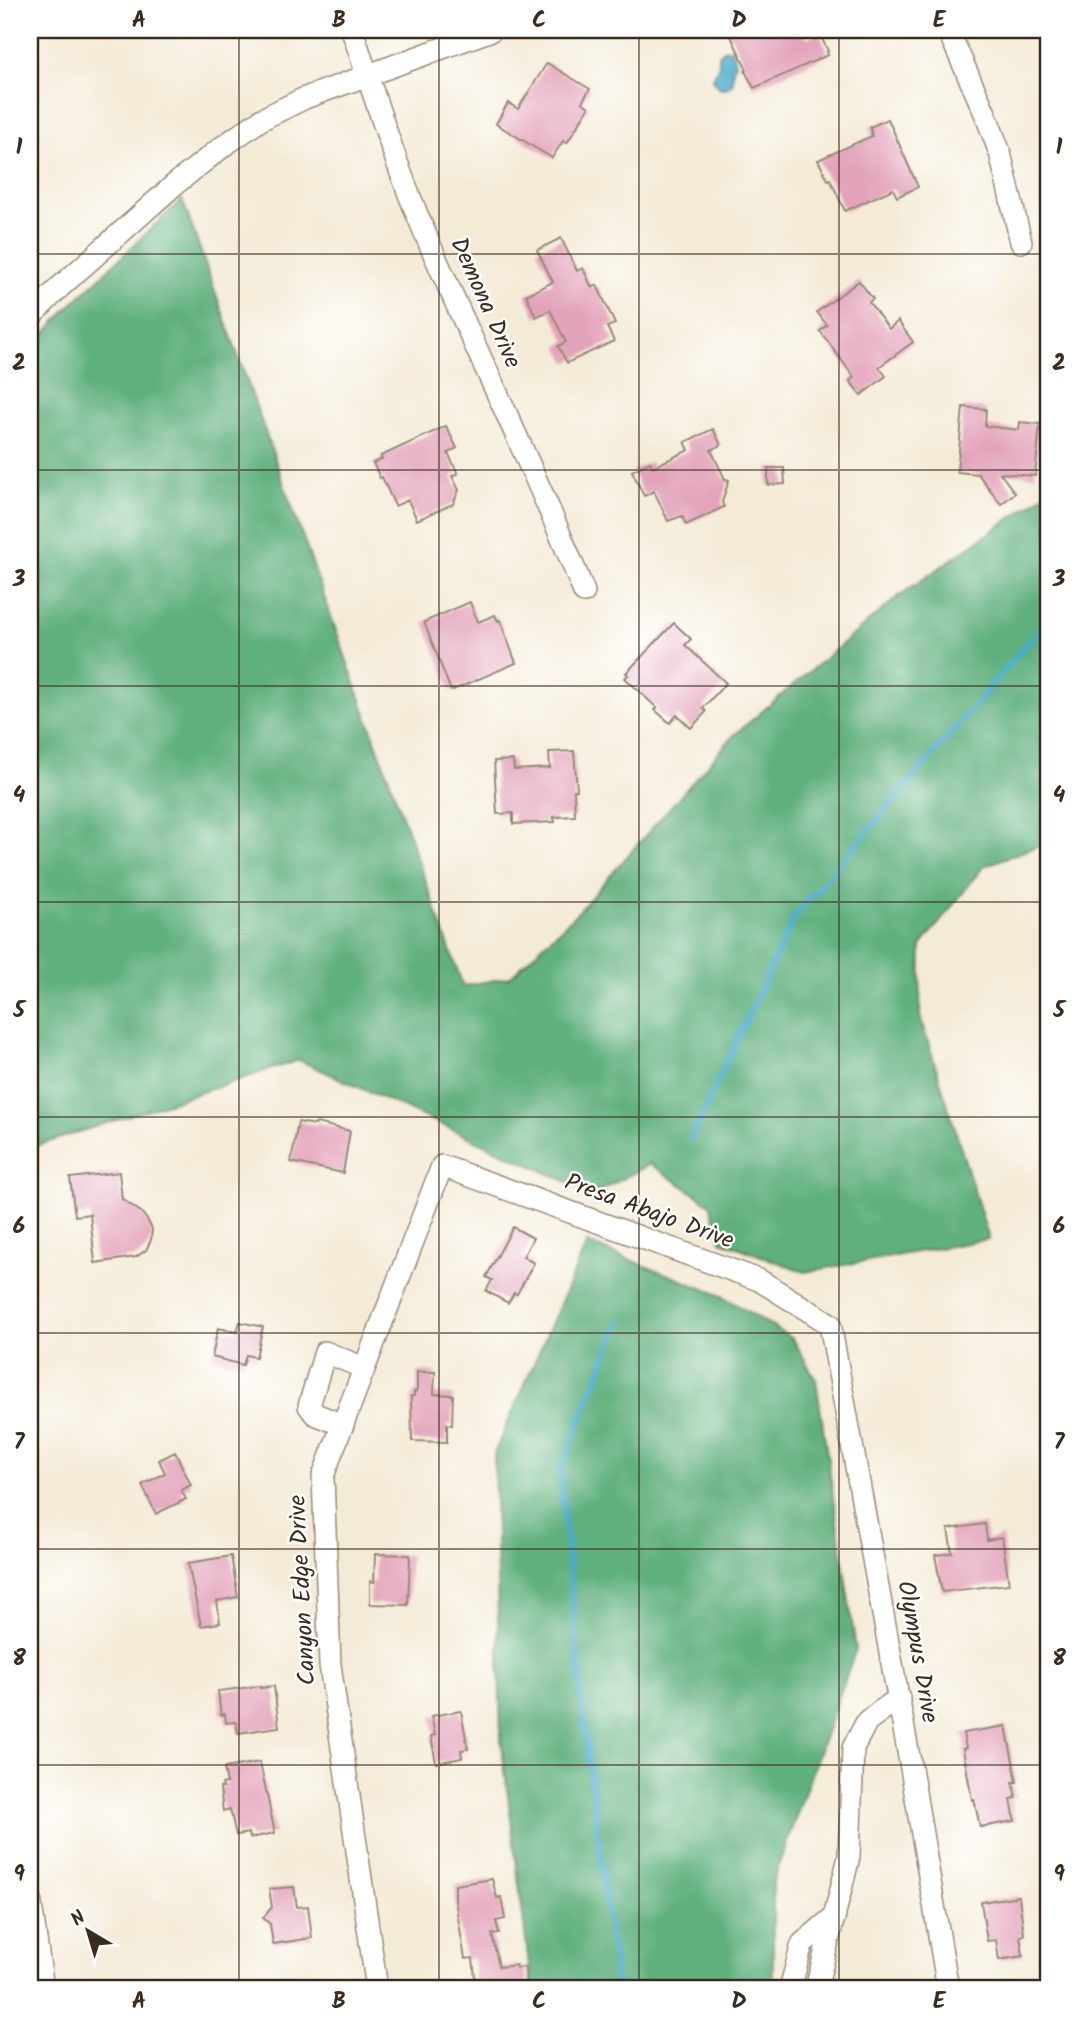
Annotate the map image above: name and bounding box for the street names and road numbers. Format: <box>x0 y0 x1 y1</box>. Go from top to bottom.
street label: Demona Drive <box>439 231 531 375</box>
street label: Presa Abajo Drive <box>559 1163 739 1261</box>
street label: Canyon Edge Drive <box>279 1493 327 1686</box>
street label: Olympus Drive <box>885 1578 949 1726</box>

